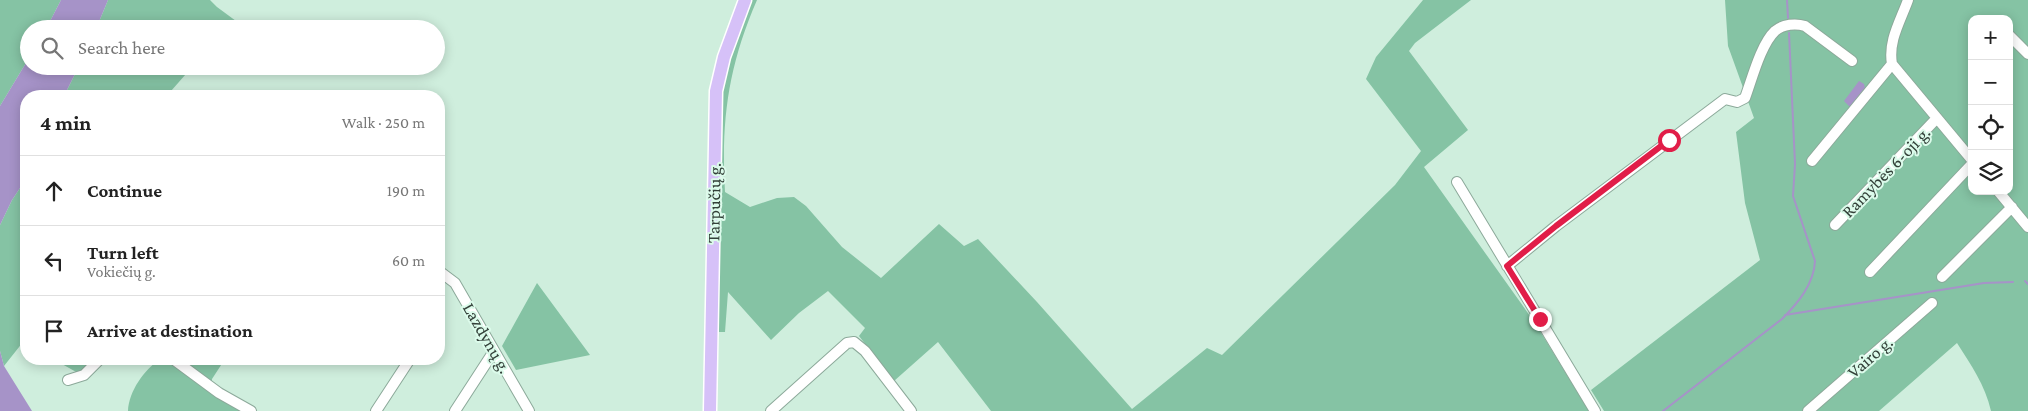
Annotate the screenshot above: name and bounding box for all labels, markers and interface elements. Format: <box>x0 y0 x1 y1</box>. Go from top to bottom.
map controls <box>1968 15 2013 195</box>
button: + <box>1968 15 2013 60</box>
search box <box>20 20 445 75</box>
icon: search <box>38 34 66 62</box>
text: Search here <box>78 37 165 58</box>
button: − <box>1968 60 2013 105</box>
button: locate <box>1968 105 2013 150</box>
text: 4 min <box>40 111 91 135</box>
text: Walk · 250 m <box>342 114 425 131</box>
street label: Ramybės 6-oji g. <box>1838 122 1935 222</box>
route start <box>1658 129 1681 152</box>
button: layers <box>1968 150 2013 195</box>
street label: Tarpučių g. <box>703 163 725 243</box>
icon: ahead <box>40 177 68 205</box>
text: Continue <box>87 180 162 201</box>
text: 190 m <box>387 182 425 199</box>
text: Turn left <box>87 242 159 263</box>
icon: left <box>40 247 68 275</box>
text: 60 m <box>392 252 425 269</box>
text: Vokiečių g. <box>87 263 156 280</box>
street label: Lazdynų g. <box>459 299 515 377</box>
route end <box>1529 308 1552 331</box>
icon: arrive <box>40 317 68 345</box>
text: Arrive at destination <box>87 320 253 341</box>
street label: Vairo g. <box>1843 332 1897 382</box>

